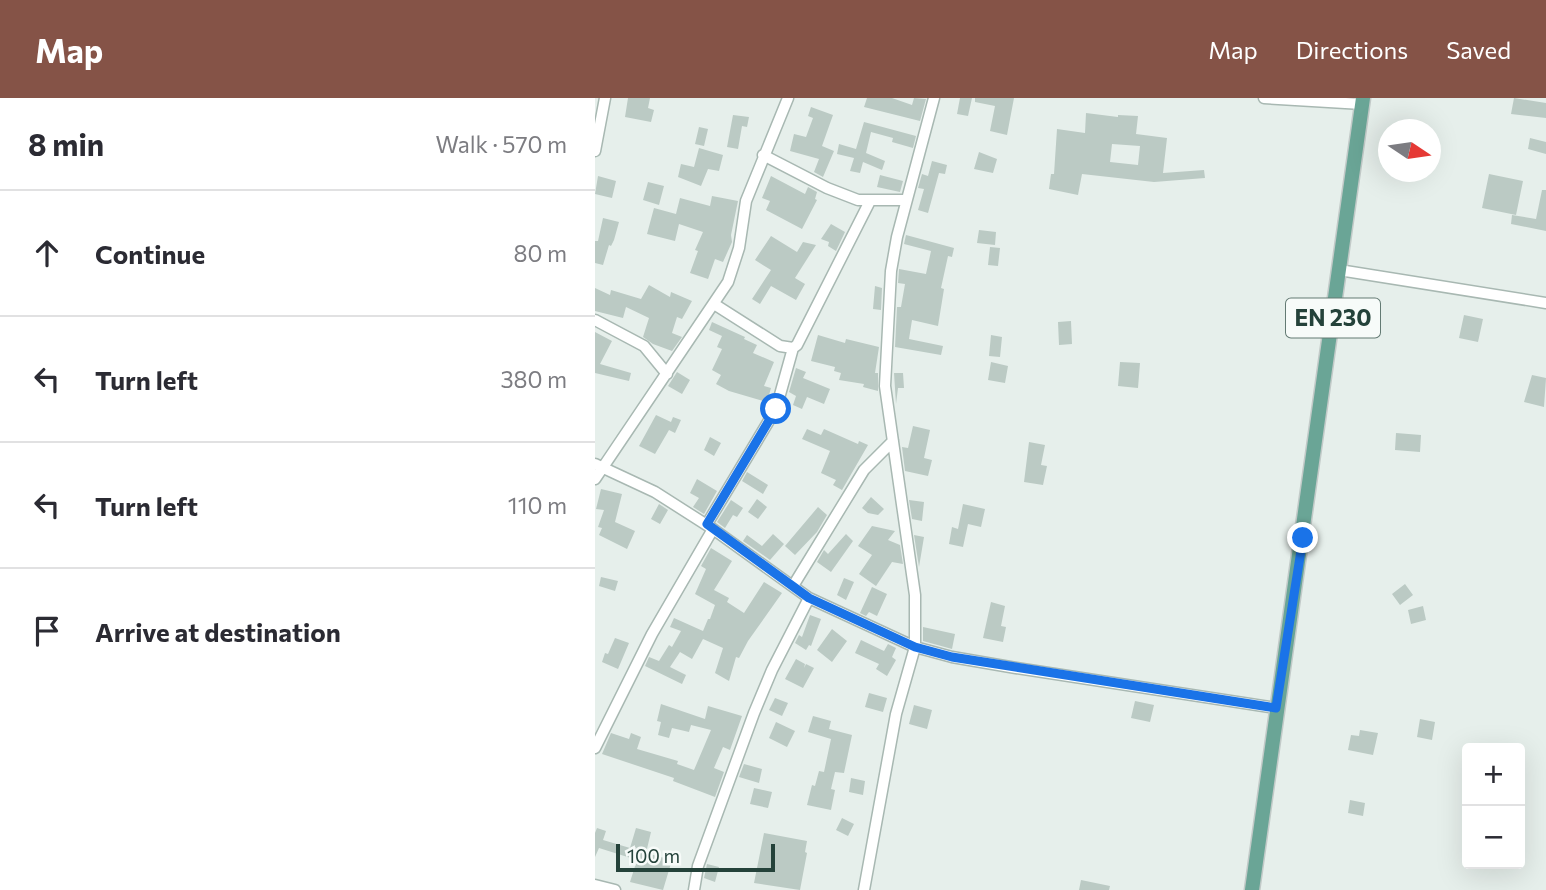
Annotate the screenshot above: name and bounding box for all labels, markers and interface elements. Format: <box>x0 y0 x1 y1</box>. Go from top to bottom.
text: Map <box>35 29 103 70</box>
text: Map <box>1208 35 1258 64</box>
text: Directions <box>1296 35 1408 64</box>
text: Saved <box>1446 35 1511 64</box>
north arrow <box>1378 119 1441 182</box>
text: 8 min <box>28 125 104 162</box>
text: Walk · 570 m <box>435 130 567 158</box>
icon: ahead <box>28 234 66 272</box>
text: Continue <box>95 238 205 269</box>
text: 80 m <box>514 239 567 267</box>
road number: EN 230 <box>1286 298 1380 338</box>
icon: left <box>28 360 66 398</box>
text: Turn left <box>95 364 198 395</box>
text: 380 m <box>500 365 567 393</box>
route start <box>760 393 791 424</box>
icon: left <box>28 486 66 524</box>
text: Turn left <box>95 490 198 521</box>
text: 110 m <box>508 491 567 519</box>
route end <box>1287 522 1318 553</box>
icon: arrive <box>28 612 66 650</box>
text: Arrive at destination <box>95 616 341 647</box>
map controls <box>1462 743 1525 869</box>
button: + <box>1462 743 1525 806</box>
button: − <box>1462 806 1525 869</box>
scale bar <box>616 841 775 873</box>
text: 100 m <box>627 844 680 867</box>

